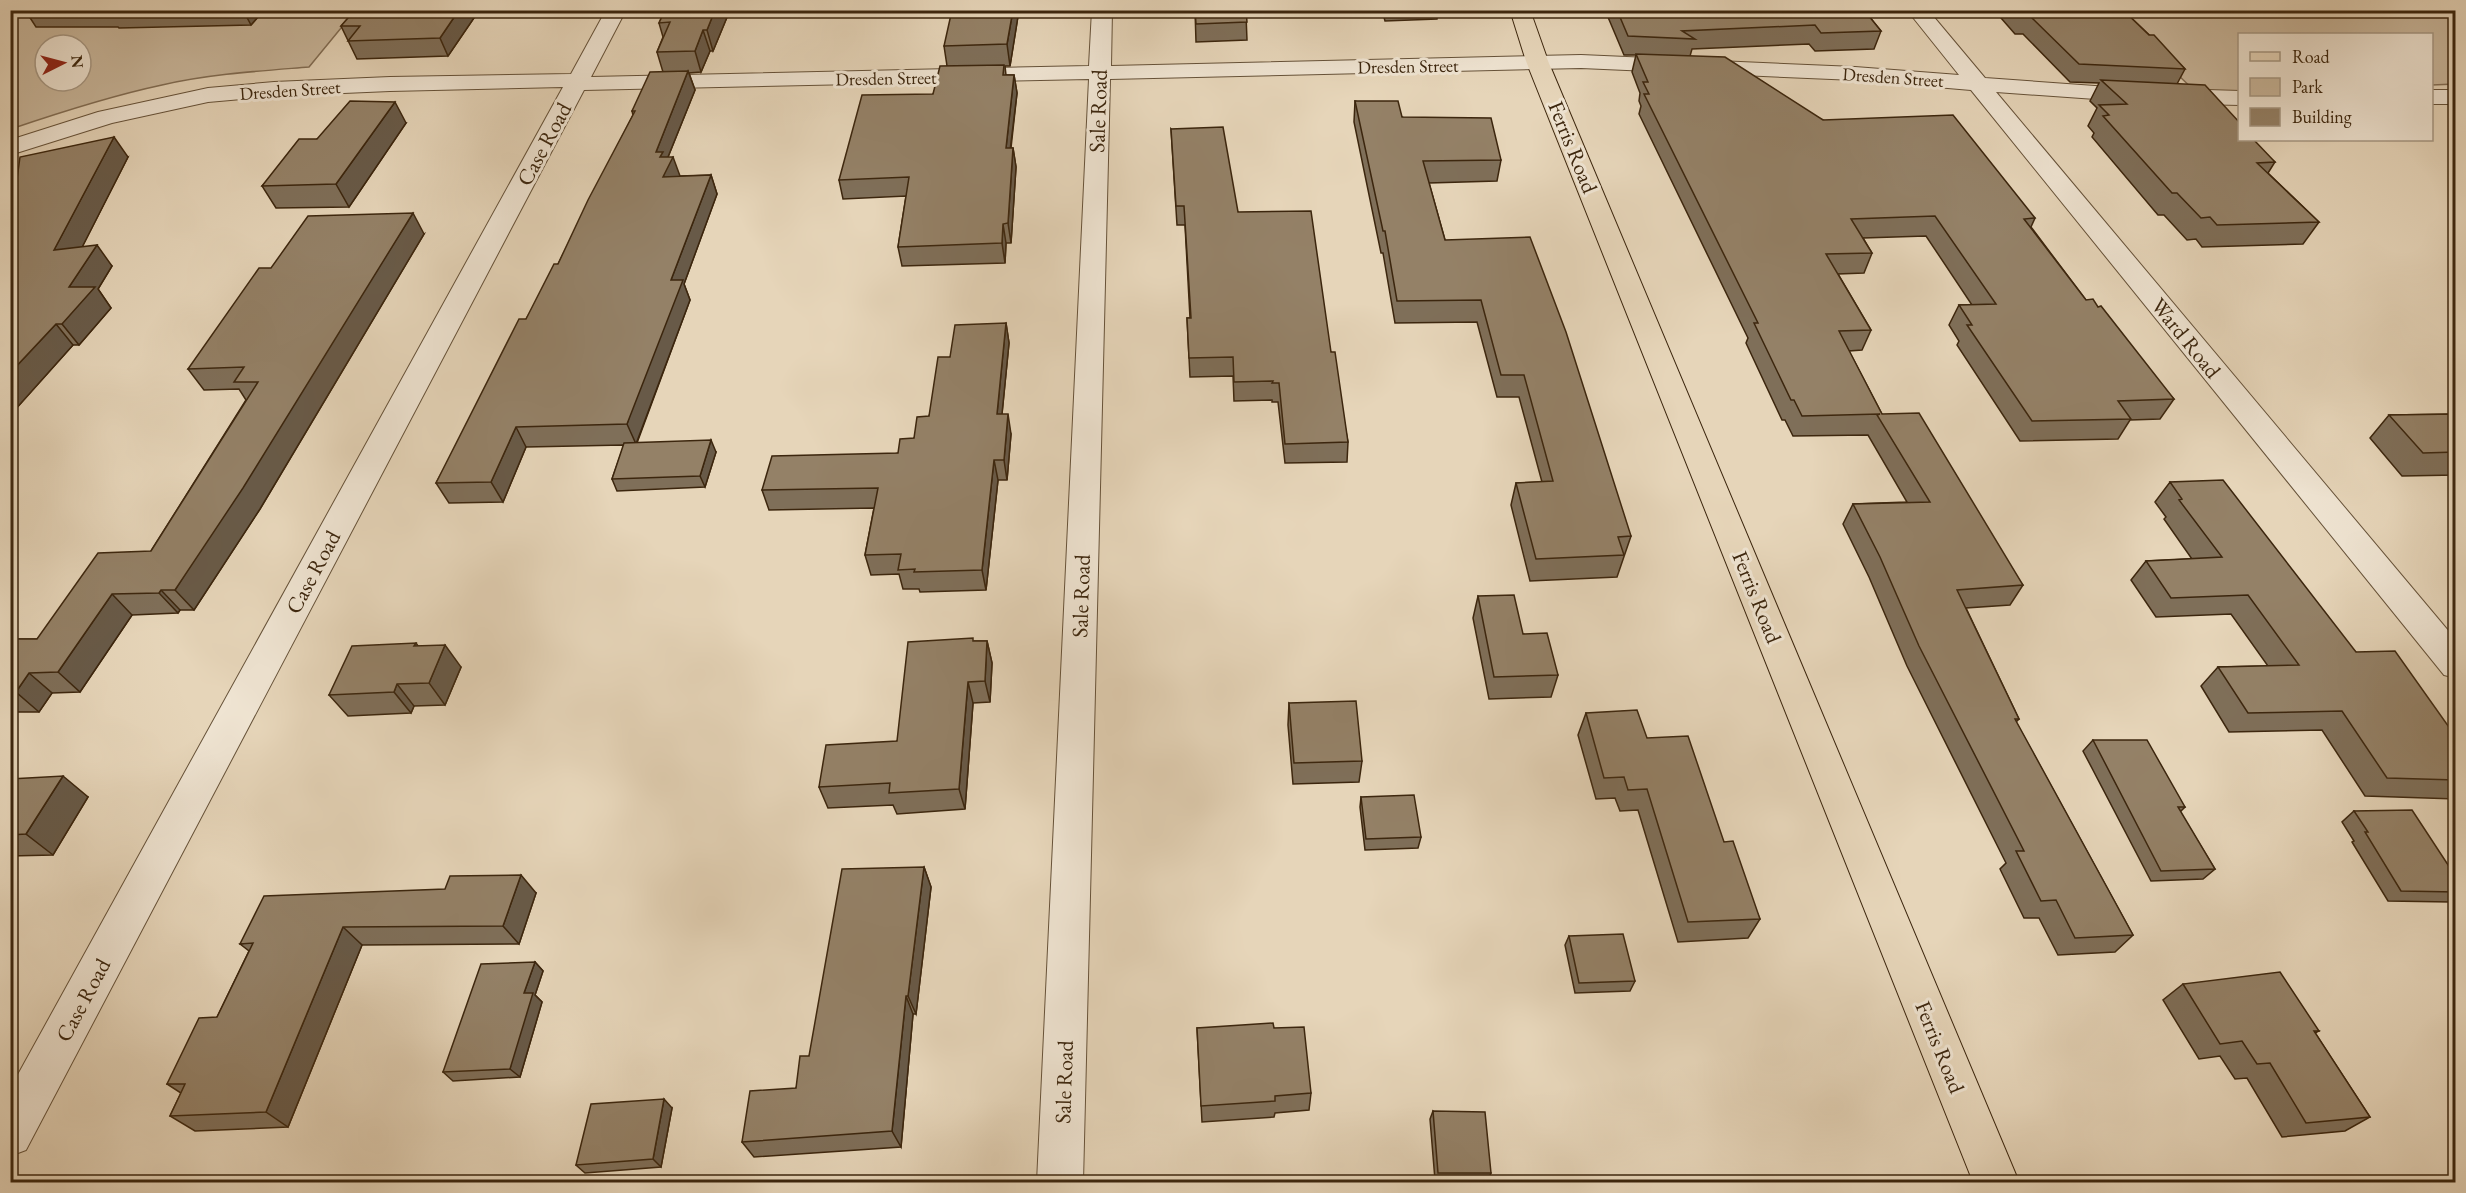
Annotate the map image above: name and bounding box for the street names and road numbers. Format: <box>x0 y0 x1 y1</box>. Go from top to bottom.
street label: Dresden Street <box>1357 54 1459 78</box>
street label: Dresden Street <box>1842 62 1945 92</box>
street label: Dresden Street <box>835 66 937 90</box>
street label: Sale Road <box>1082 68 1114 153</box>
street label: Dresden Street <box>239 75 342 105</box>
street label: Case Road <box>510 96 578 191</box>
street label: Ferris Road <box>1541 97 1605 198</box>
street label: Ward Road <box>2145 292 2228 385</box>
street label: Case Road <box>279 524 347 619</box>
street label: Ferris Road <box>1725 547 1789 648</box>
street label: Sale Road <box>1065 553 1097 638</box>
street label: Case Road <box>49 952 117 1047</box>
street label: Ferris Road <box>1908 997 1972 1098</box>
street label: Sale Road <box>1048 1039 1080 1124</box>

